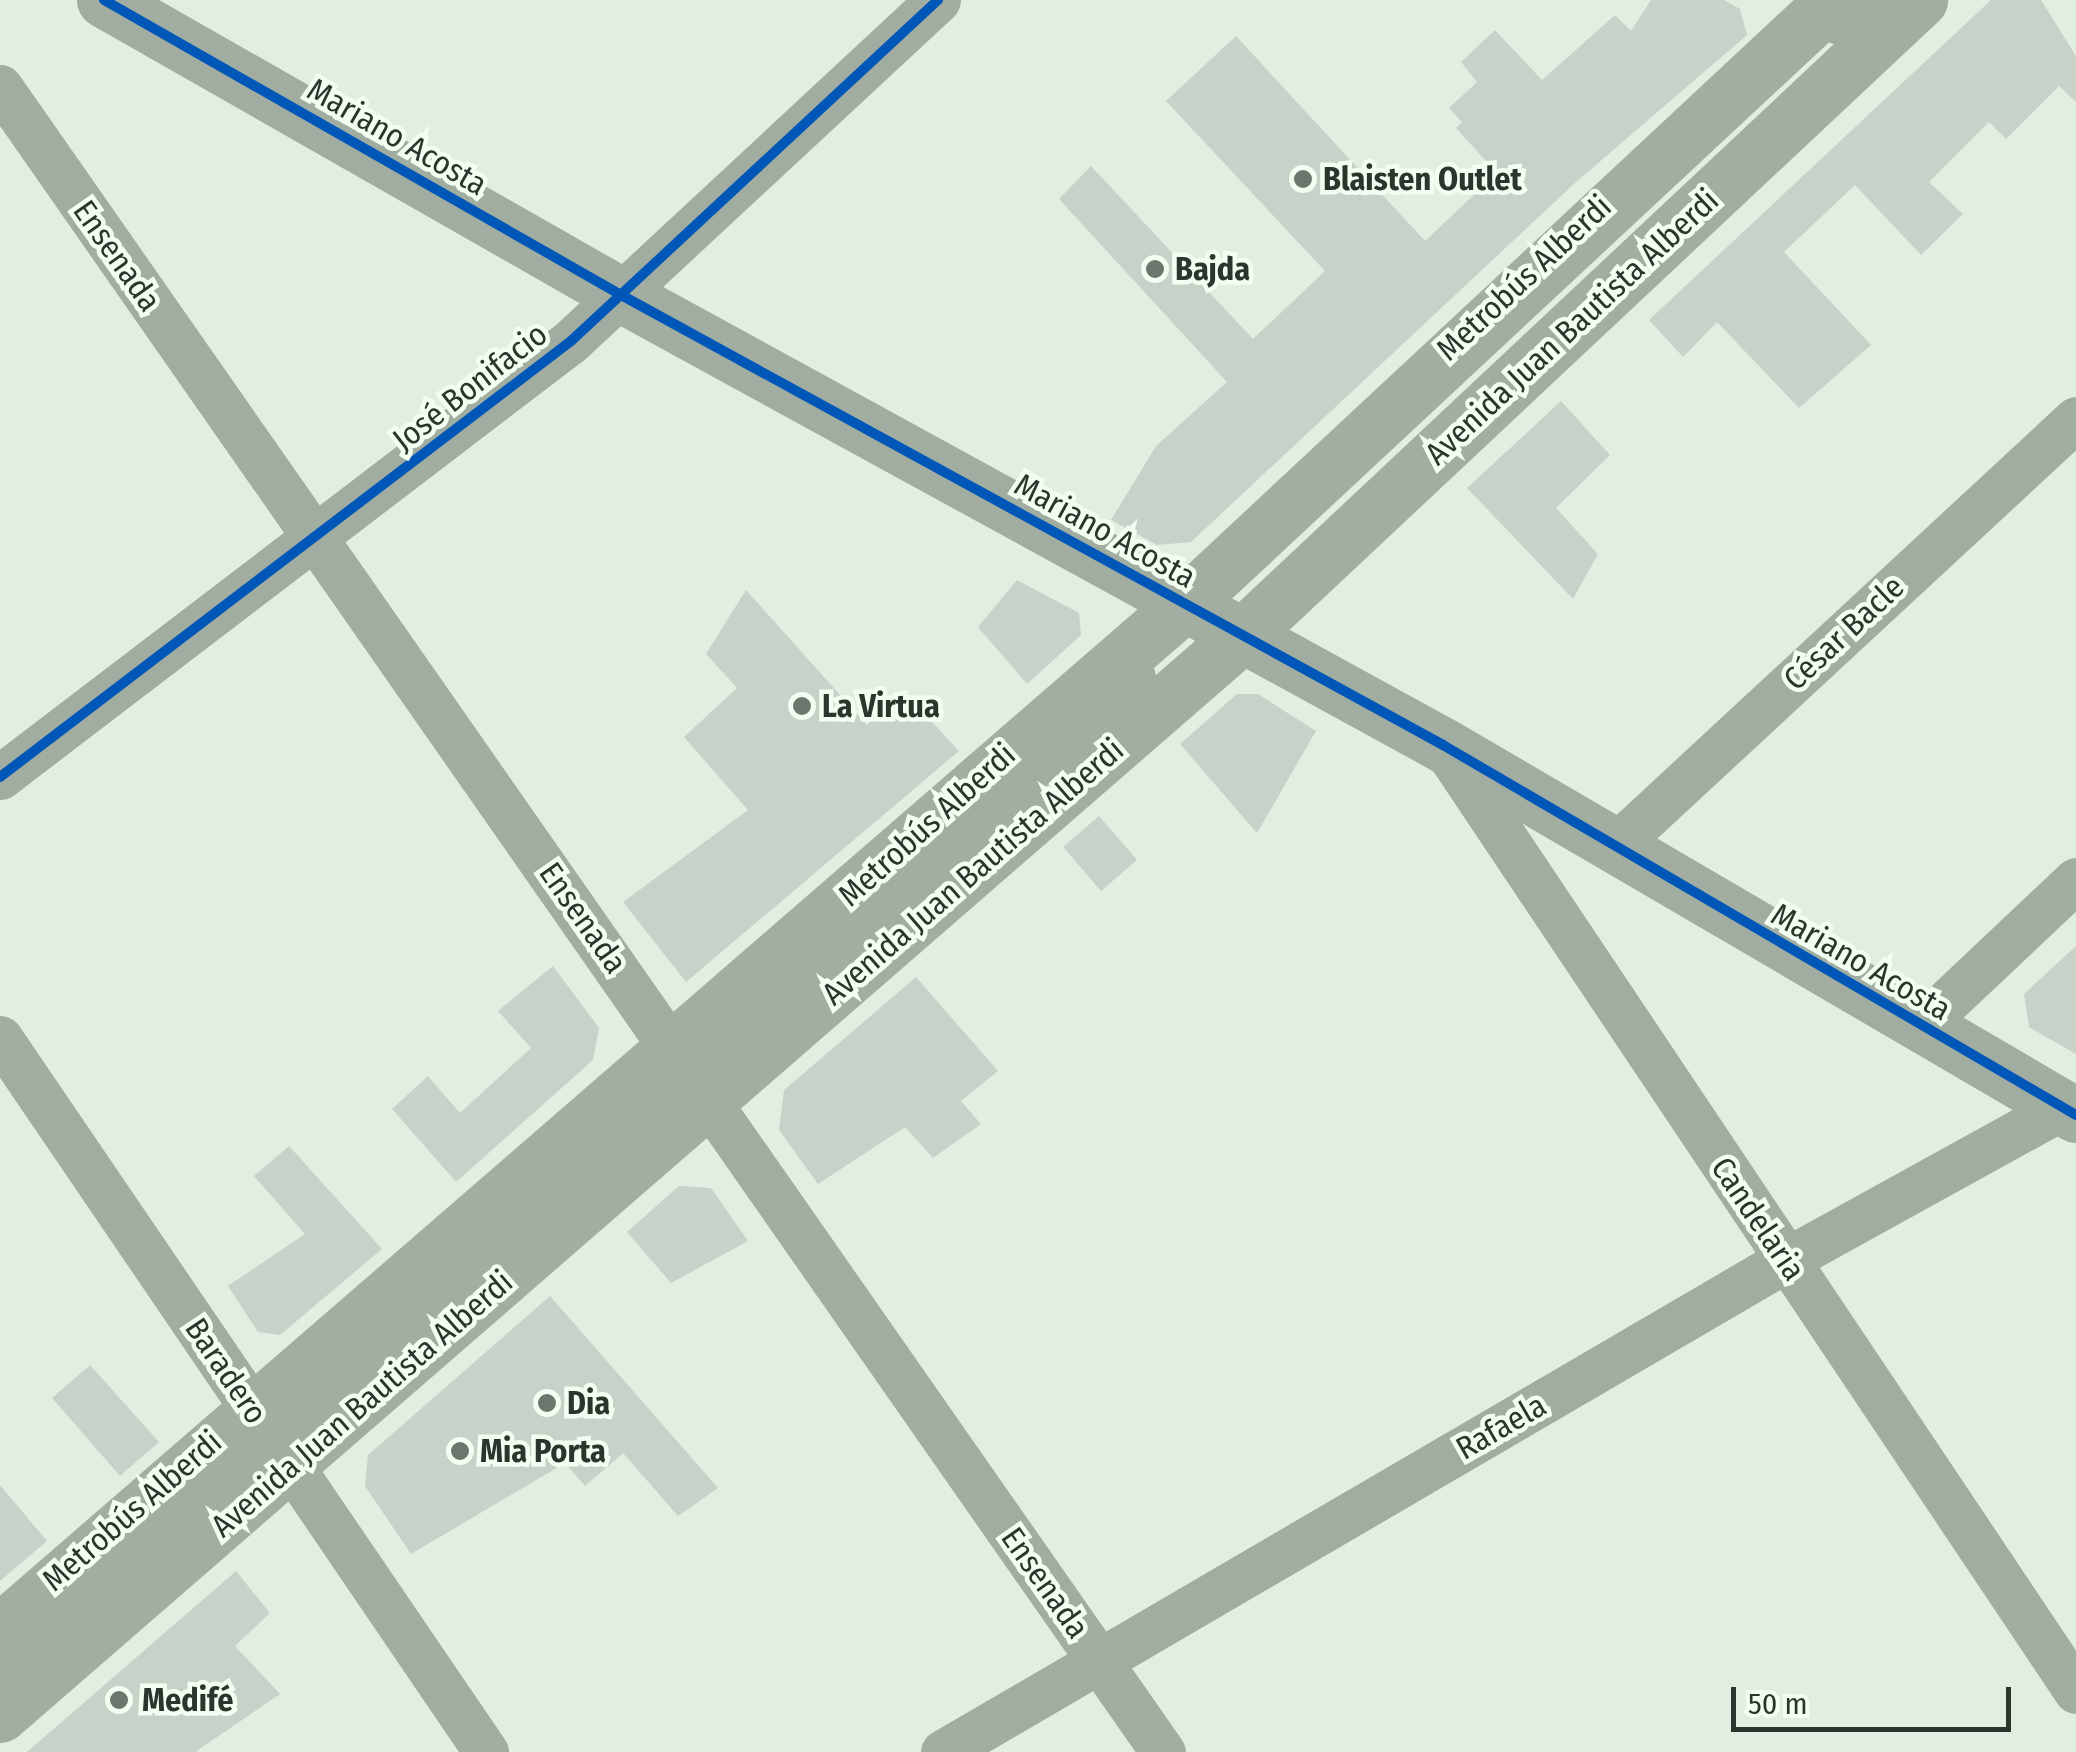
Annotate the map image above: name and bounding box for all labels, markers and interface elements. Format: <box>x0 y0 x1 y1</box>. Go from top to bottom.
street label: Mariano Acosta <box>300 70 494 204</box>
place label: Blaisten Outlet <box>1323 160 1522 198</box>
marker: Blaisten Outlet <box>1292 168 1314 190</box>
street label: Avenida Juan Bautista Alberdi <box>1417 181 1727 473</box>
street label: Metrobús Alberdi <box>1429 187 1619 369</box>
street label: Ensenada <box>65 193 169 319</box>
place label: Bajda <box>1175 250 1250 288</box>
marker: Bajda <box>1144 258 1166 280</box>
street label: José Bonifacio <box>385 315 555 459</box>
street label: Mariano Acosta <box>1008 466 1202 596</box>
street label: César Bacle <box>1776 568 1912 698</box>
place label: La Virtua <box>822 687 940 725</box>
marker: La Virtua <box>791 695 813 717</box>
street label: Avenida Juan Bautista Alberdi <box>814 731 1132 1013</box>
street label: Metrobús Alberdi <box>831 736 1023 914</box>
street label: Ensenada <box>531 855 635 981</box>
street label: Mariano Acosta <box>1764 895 1958 1029</box>
street label: Candelaria <box>1703 1150 1813 1288</box>
street label: Avenida Juan Bautista Alberdi <box>203 1263 521 1545</box>
street label: Baradero <box>177 1311 275 1431</box>
place label: Dia <box>567 1384 610 1422</box>
street label: Rafaela <box>1449 1386 1553 1468</box>
marker: Dia <box>536 1392 558 1414</box>
street label: Metrobús Alberdi <box>35 1423 229 1599</box>
place label: Mia Porta <box>480 1432 606 1470</box>
marker: Mia Porta <box>449 1440 471 1462</box>
street label: Ensenada <box>993 1520 1097 1646</box>
scale bar <box>1736 1667 2016 1729</box>
place label: Medifé <box>142 1681 233 1719</box>
text: 50 m <box>1748 1686 1808 1722</box>
marker: Medifé <box>106 1687 132 1713</box>

